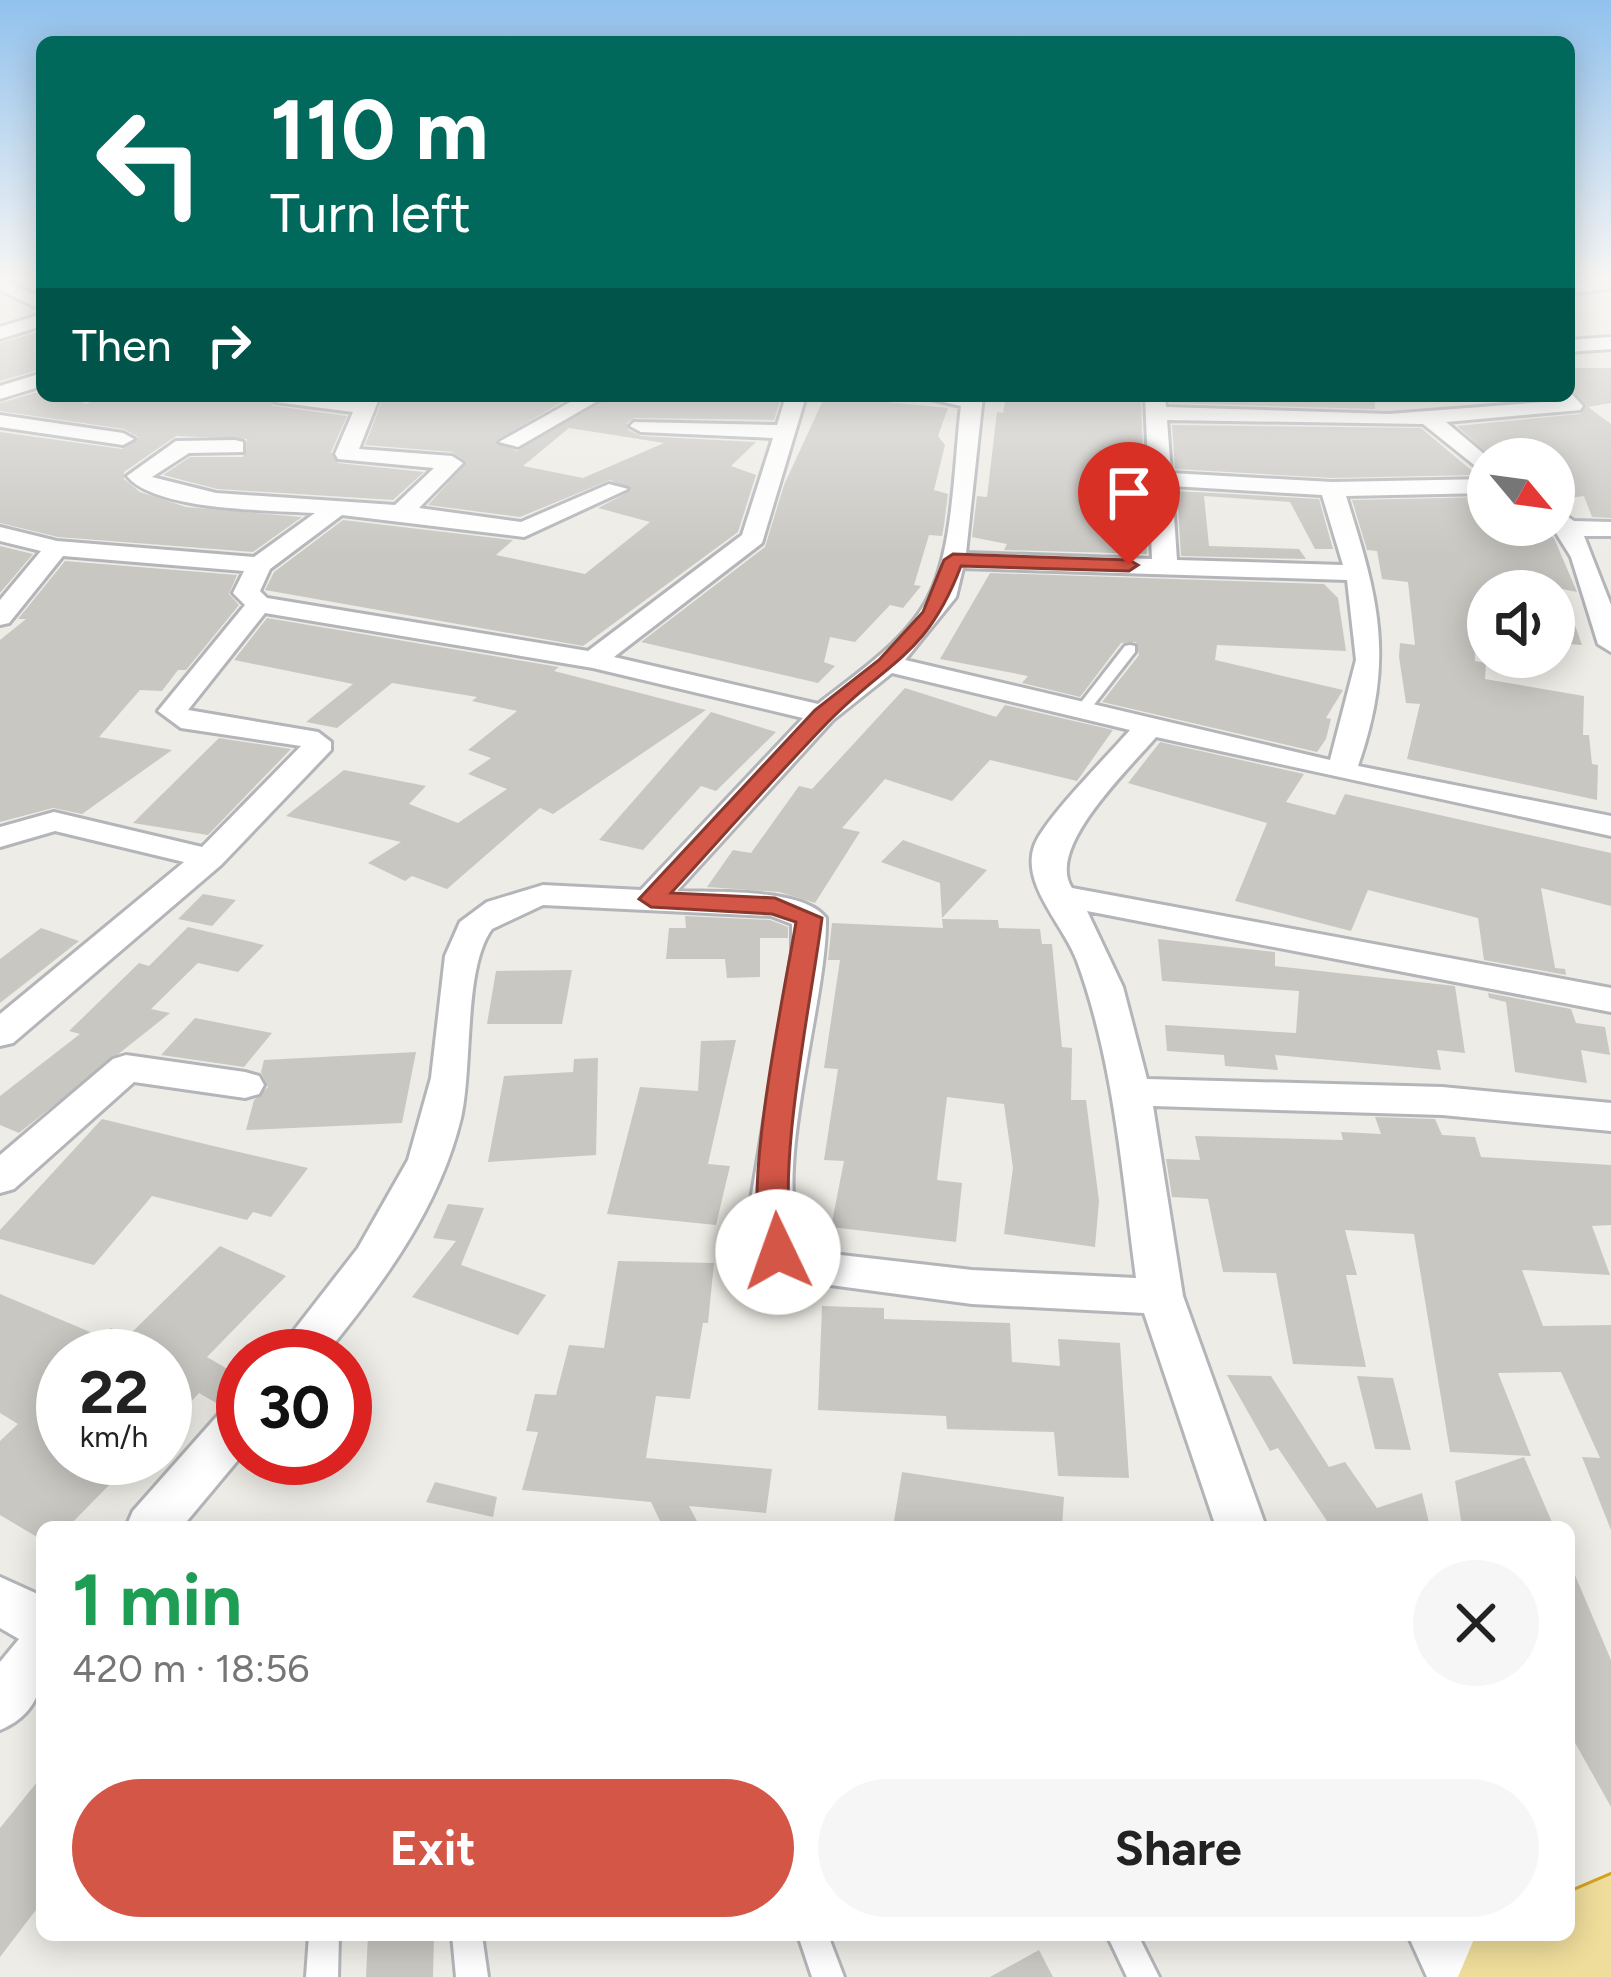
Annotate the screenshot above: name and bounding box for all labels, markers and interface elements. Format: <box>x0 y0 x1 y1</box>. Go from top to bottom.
text: 110 m <box>270 79 489 180</box>
icon: left <box>72 84 228 240</box>
text: Turn left <box>270 181 471 246</box>
icon: right <box>196 312 262 378</box>
text: Then <box>72 318 172 372</box>
north arrow <box>1467 438 1575 546</box>
map controls <box>1467 438 1575 678</box>
pin <box>1078 442 1180 565</box>
icon: arrive <box>1096 460 1162 526</box>
button: sound <box>1467 570 1575 678</box>
position arrow <box>715 1189 841 1315</box>
speed limit sign: 30 <box>216 1329 372 1485</box>
text: 22 <box>79 1356 149 1428</box>
text: km/h <box>80 1418 148 1455</box>
text: 1 min <box>72 1557 242 1643</box>
button: close <box>1413 1560 1539 1686</box>
text: 420 m · 18:56 <box>72 1645 309 1692</box>
button: Exit <box>72 1779 794 1917</box>
button: Share <box>818 1779 1539 1917</box>

